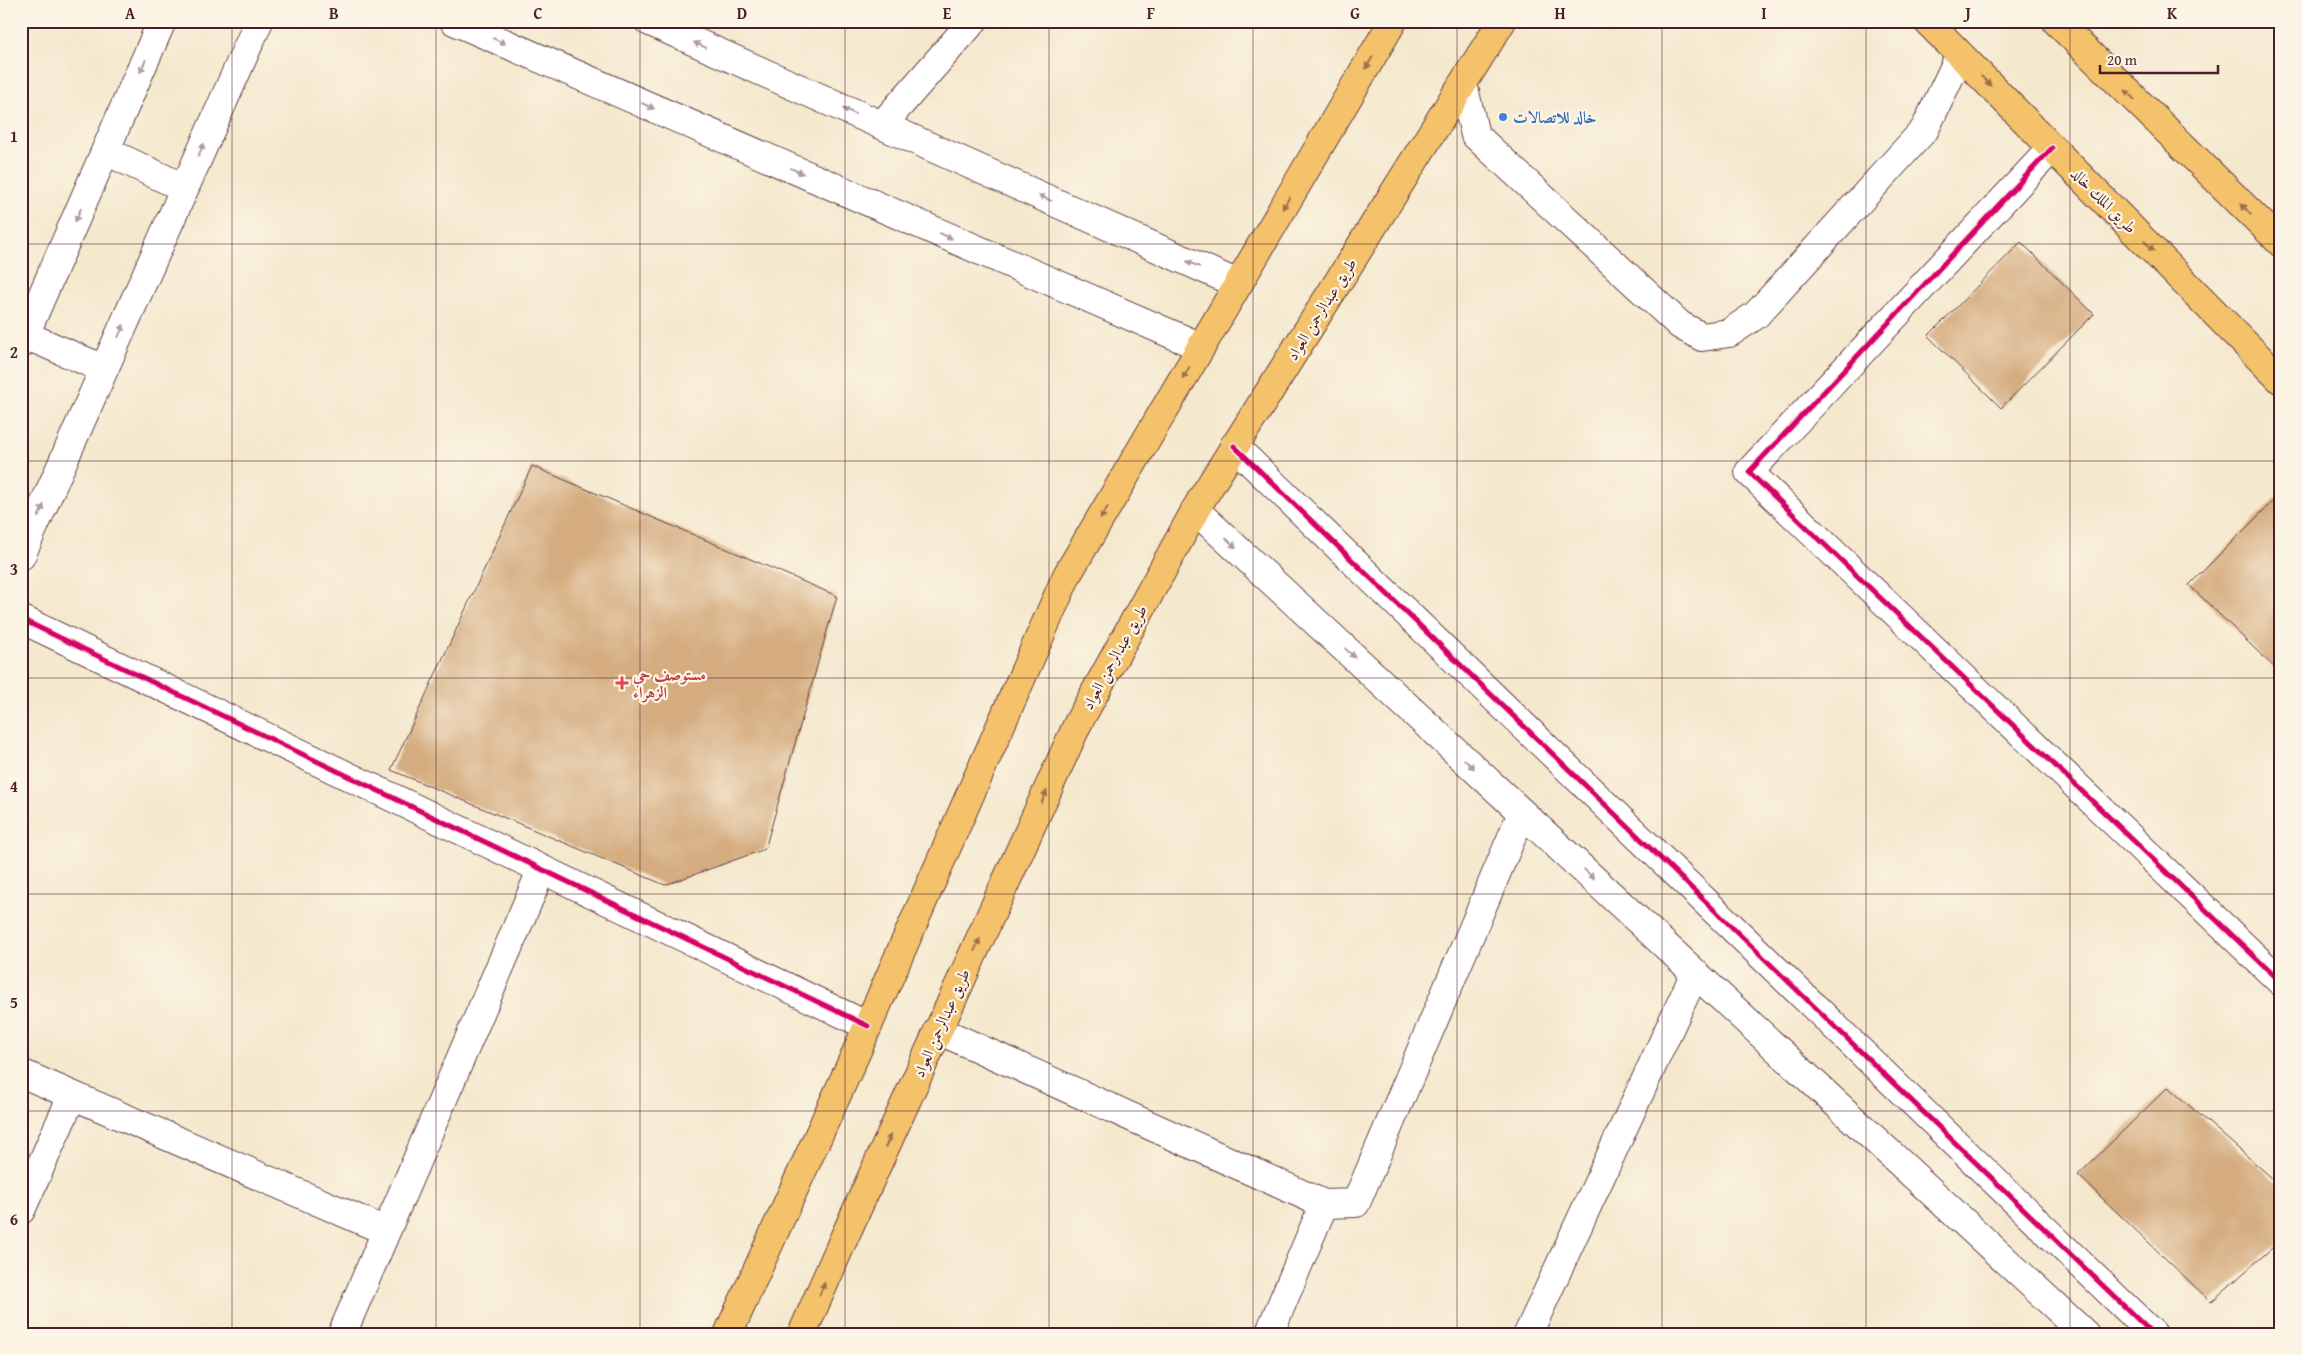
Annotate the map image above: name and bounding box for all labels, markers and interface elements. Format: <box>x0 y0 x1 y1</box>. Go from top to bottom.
text: A <box>125 1 136 25</box>
text: B <box>329 1 339 25</box>
text: C <box>533 1 543 25</box>
text: D <box>737 1 747 25</box>
text: E <box>943 1 952 25</box>
text: F <box>1147 1 1155 25</box>
text: G <box>1350 1 1360 25</box>
text: H <box>1554 1 1566 25</box>
text: I <box>1761 1 1767 25</box>
text: J <box>1962 1 1971 25</box>
text: K <box>2167 1 2178 25</box>
one-way arrow <box>492 37 506 45</box>
one-way arrow <box>693 40 707 48</box>
scale bar <box>2100 42 2217 74</box>
text: 20 m <box>2107 49 2138 70</box>
one-way arrow <box>1364 57 1373 70</box>
one-way arrow <box>138 59 146 73</box>
one-way arrow <box>1980 75 1992 87</box>
one-way arrow <box>2125 89 2137 101</box>
one-way arrow <box>641 102 655 110</box>
place label: خالد للاتصالات <box>1513 105 1597 129</box>
one-way arrow <box>842 106 856 114</box>
marker: خالد للاتصالات <box>1497 111 1509 123</box>
text: 1 <box>10 124 18 148</box>
one-way arrow <box>198 143 206 157</box>
street label: طريق الملك خالد <box>2065 161 2143 239</box>
one-way arrow <box>790 167 804 175</box>
one-way arrow <box>1038 194 1052 202</box>
one-way arrow <box>1281 197 1290 210</box>
one-way arrow <box>2240 203 2252 215</box>
one-way arrow <box>73 208 81 222</box>
one-way arrow <box>939 232 953 240</box>
one-way arrow <box>2143 240 2155 252</box>
street label: طريق عبدالرحمن العواد <box>1280 253 1362 365</box>
one-way arrow <box>1186 260 1200 268</box>
one-way arrow <box>118 324 126 338</box>
text: 2 <box>10 340 18 364</box>
one-way arrow <box>1181 367 1190 380</box>
one-way arrow <box>38 504 46 518</box>
one-way arrow <box>1099 507 1108 520</box>
one-way arrow <box>1224 537 1236 549</box>
text: 3 <box>10 557 18 581</box>
street label: طريق عبدالرحمن العواد <box>1075 600 1153 714</box>
one-way arrow <box>1344 647 1356 659</box>
place label: مستوصف حي الزهراء <box>632 662 706 704</box>
marker: مستوصف حي الزهراء <box>615 676 629 690</box>
one-way arrow <box>1463 758 1475 770</box>
text: 4 <box>10 774 18 798</box>
one-way arrow <box>1040 790 1048 804</box>
one-way arrow <box>1582 868 1594 880</box>
one-way arrow <box>973 938 981 952</box>
street label: طريق عبدالرحمن العواد <box>906 965 976 1081</box>
text: 5 <box>10 990 18 1014</box>
one-way arrow <box>884 1134 892 1148</box>
text: 6 <box>10 1207 18 1231</box>
one-way arrow <box>818 1282 826 1296</box>

